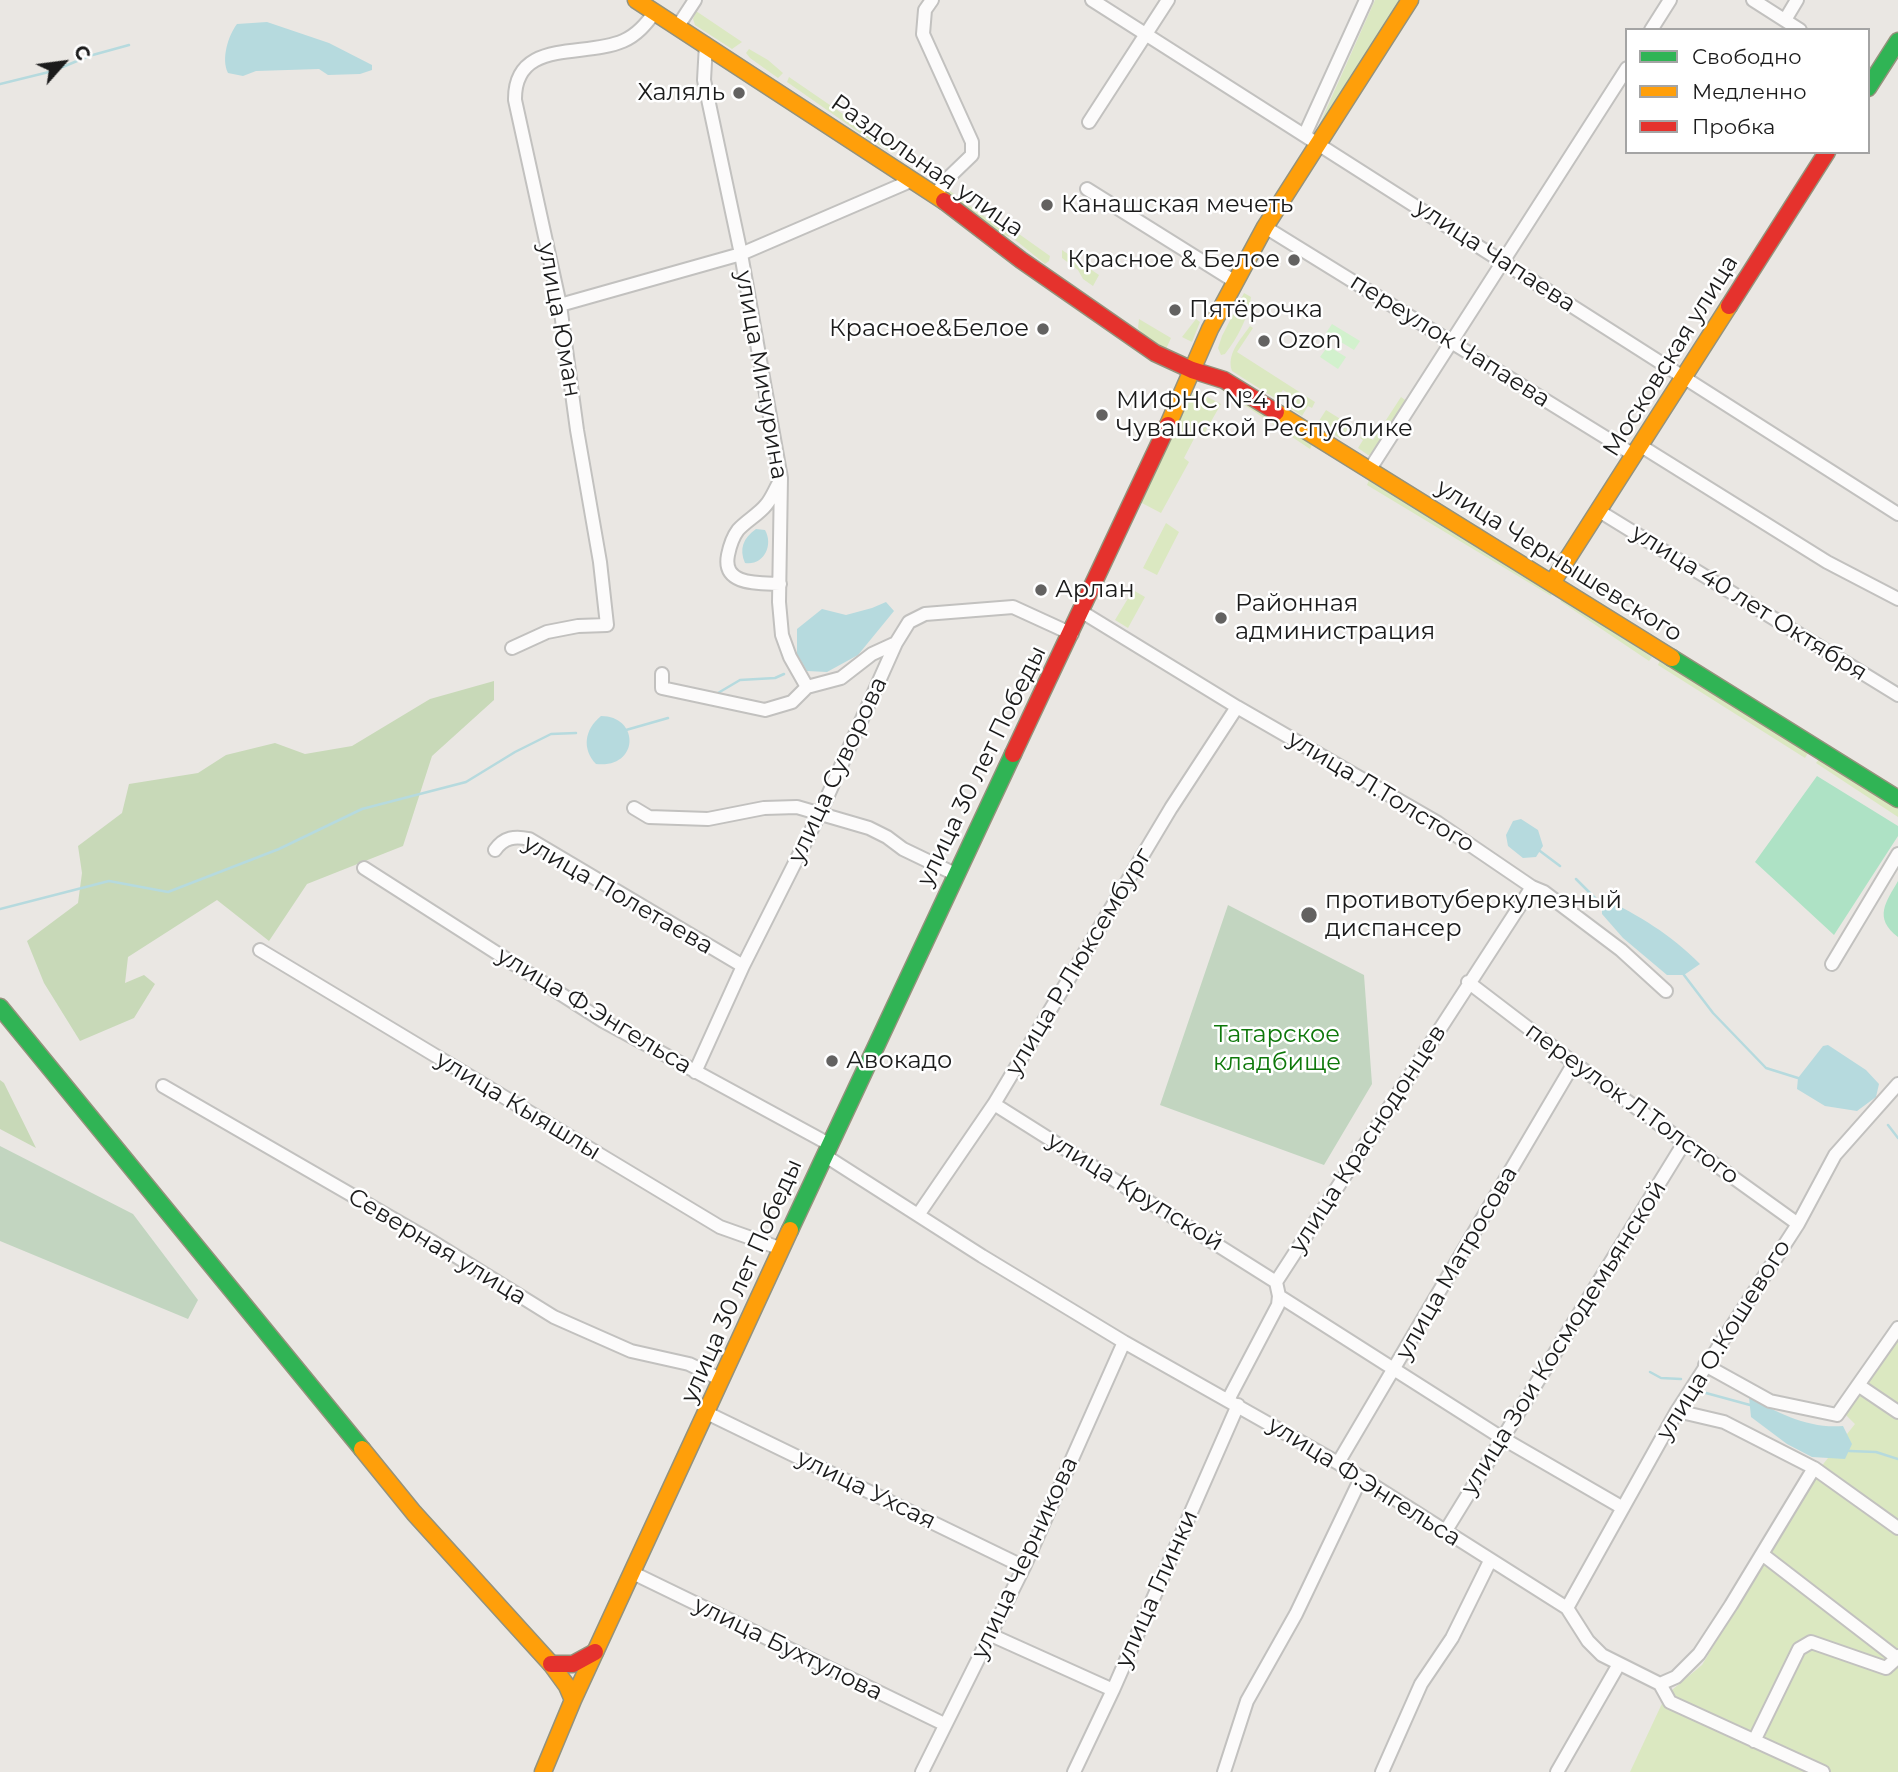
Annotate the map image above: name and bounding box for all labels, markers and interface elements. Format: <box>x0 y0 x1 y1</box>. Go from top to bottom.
north arrow <box>28 28 98 98</box>
legend <box>1625 28 1870 154</box>
text: С <box>69 41 95 64</box>
text: Свободно <box>1692 44 1802 69</box>
place label: Халяль <box>637 79 725 107</box>
text: Медленно <box>1692 79 1807 104</box>
marker: Халяль <box>731 85 747 101</box>
street label: Раздольная улица <box>825 89 1029 243</box>
text: Пробка <box>1692 114 1775 139</box>
place label: Канашская мечеть <box>1061 191 1293 219</box>
street label: улица Чапаева <box>1409 193 1581 319</box>
marker: Канашская мечеть <box>1039 197 1055 213</box>
street label: улица Юман <box>531 240 587 400</box>
place label: Красное & Белое <box>1067 246 1280 274</box>
street label: Московская улица <box>1597 250 1745 462</box>
marker: Красное & Белое <box>1286 252 1302 268</box>
street label: улица Мичурина <box>728 268 794 482</box>
street label: переулок Чапаева <box>1345 268 1555 414</box>
place label: Пятёрочка <box>1189 296 1323 324</box>
marker: Пятёрочка <box>1167 302 1183 318</box>
place label: Красное&Белое <box>829 315 1029 343</box>
marker: Красное&Белое <box>1035 321 1051 337</box>
place label: Ozon <box>1278 327 1341 355</box>
marker: Ozon <box>1256 333 1272 349</box>
place label: МИФНС №4 по Чувашской Республике <box>1116 387 1413 443</box>
marker: МИФНС №4 по Чувашской Республике <box>1094 407 1110 423</box>
street label: улица Чернышевского <box>1431 473 1687 649</box>
street label: улица 40 лет Октября <box>1626 519 1872 687</box>
place label: Арлан <box>1055 576 1135 604</box>
marker: Арлан <box>1033 582 1049 598</box>
place label: Районная администрация <box>1235 590 1435 646</box>
marker: Районная администрация <box>1213 610 1229 626</box>
street label: улица 30 лет Победы <box>911 641 1053 891</box>
street label: улица Суворова <box>782 672 894 868</box>
street label: улица Л.Толстого <box>1282 725 1480 859</box>
street label: улица Полетаева <box>518 829 718 961</box>
street label: улица Р.Люксембург <box>1000 843 1158 1081</box>
place label: противотуберкулезный диспансер <box>1325 887 1622 943</box>
marker: противотуберкулезный диспансер <box>1299 905 1319 925</box>
street label: улица Ф.Энгельса <box>491 941 697 1081</box>
street label: переулок Л.Толстого <box>1519 1017 1745 1191</box>
street label: улица Краснодонцев <box>1283 1020 1453 1258</box>
park label: Татарское кладбище <box>1213 1021 1341 1077</box>
street label: улица Кыяшлы <box>430 1045 606 1167</box>
place label: Авокадо <box>846 1047 952 1075</box>
marker: Авокадо <box>824 1053 840 1069</box>
street label: улица Крупской <box>1042 1126 1228 1258</box>
street label: улица 30 лет Победы <box>675 1155 809 1407</box>
street label: улица Матросова <box>1390 1161 1524 1365</box>
street label: улица Зои Космодемьянской <box>1455 1176 1673 1500</box>
street label: Северная улица <box>342 1182 532 1312</box>
street label: улица О.Кошевого <box>1651 1235 1797 1445</box>
street label: улица Ф.Энгельса <box>1262 1411 1466 1553</box>
street label: улица Ухсая <box>792 1444 940 1536</box>
street label: улица Черникова <box>966 1452 1084 1664</box>
street label: улица Глинки <box>1109 1506 1205 1672</box>
street label: улица Бухтулова <box>689 1591 887 1707</box>

